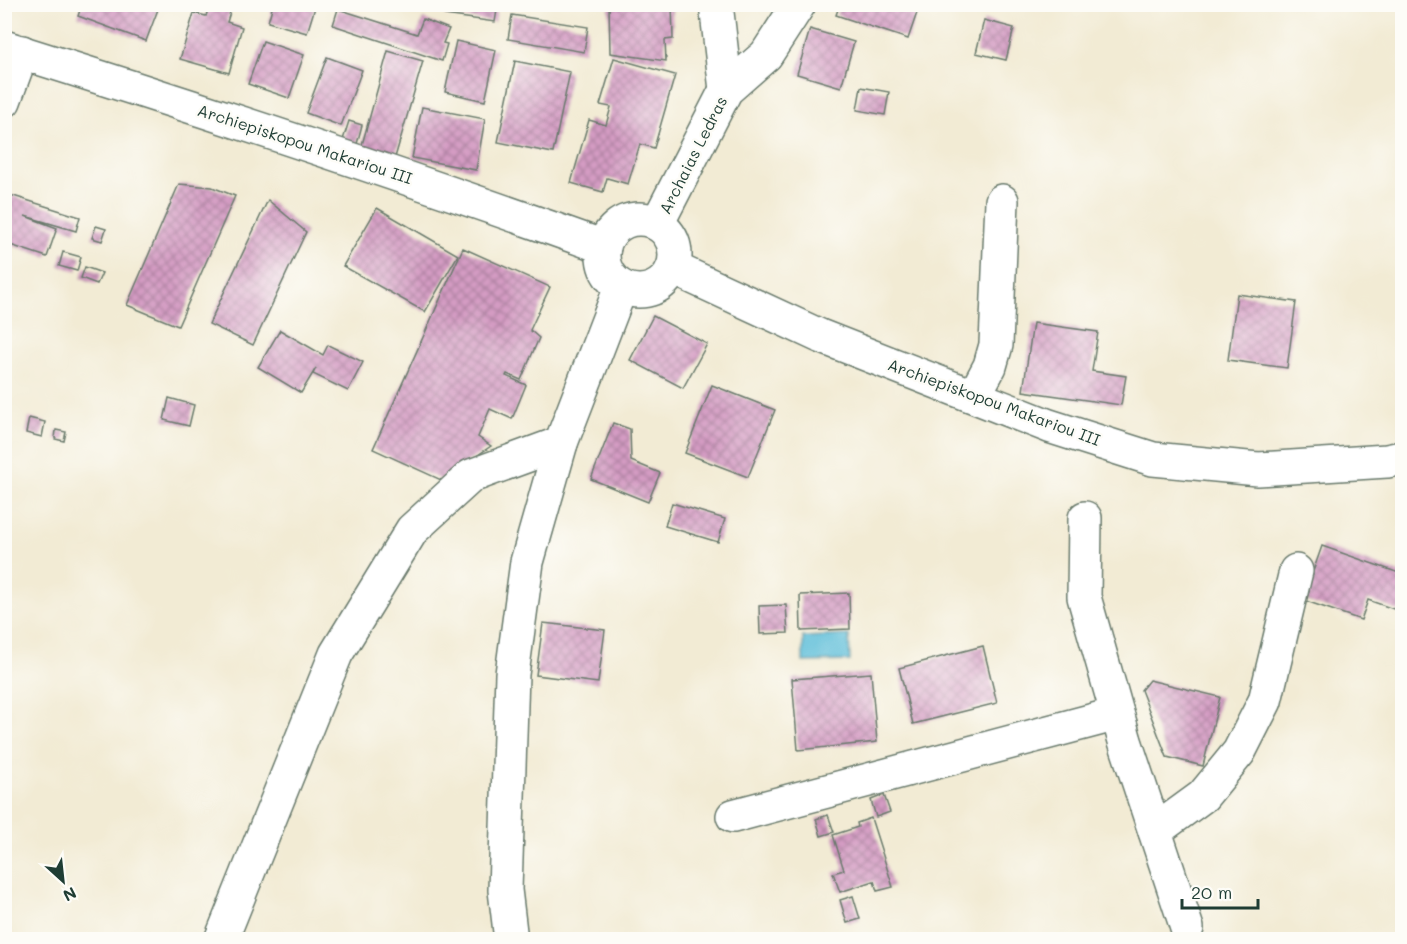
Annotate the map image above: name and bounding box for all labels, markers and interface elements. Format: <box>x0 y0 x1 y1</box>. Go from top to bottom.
street label: Archaias Ledras <box>654 92 731 217</box>
street label: Archiepiskopou Makariou III <box>195 99 415 188</box>
street label: Archiepiskopou Makariou III <box>885 353 1103 450</box>
north arrow <box>33 851 93 911</box>
scale bar <box>1182 872 1258 910</box>
text: 20 m <box>1191 880 1232 904</box>
text: N <box>60 883 80 907</box>

